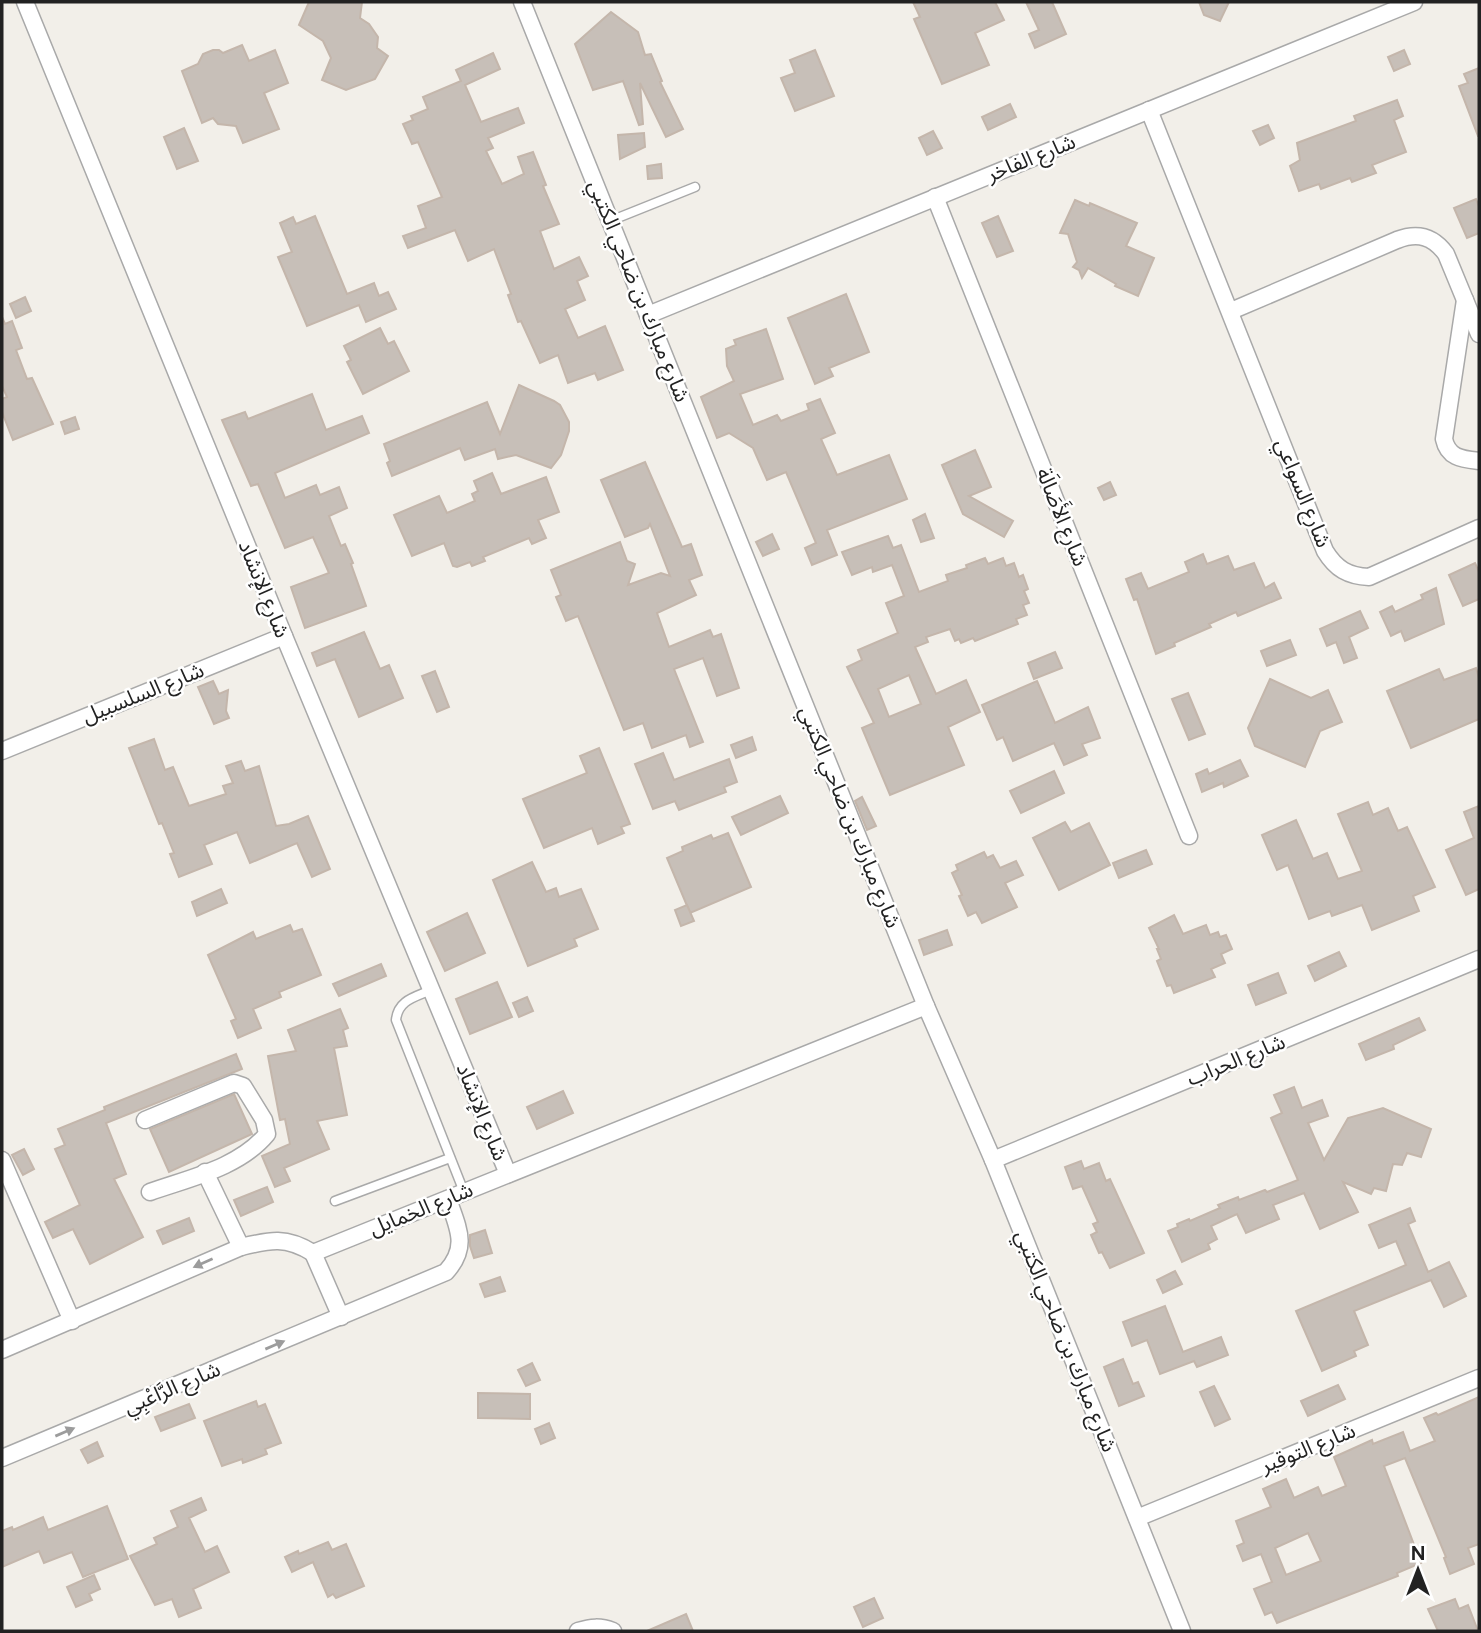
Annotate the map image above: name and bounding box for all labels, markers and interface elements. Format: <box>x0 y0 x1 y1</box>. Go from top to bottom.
street label: شارع الفاخر <box>982 128 1080 190</box>
street label: شارع مبارك بن ضاحي الكتبي <box>580 176 695 407</box>
street label: شارع السواعي <box>1267 435 1337 552</box>
street label: شارع الأَصَالَة <box>1029 463 1096 571</box>
street label: شارع الإنشاد <box>231 536 295 642</box>
street label: شارع السلسبيل <box>78 657 208 731</box>
street label: شارع مبارك بن ضاحي الكتبي <box>791 702 906 933</box>
street label: شارع الحراب <box>1183 1029 1290 1093</box>
street label: شارع الإنشاد <box>449 1059 513 1165</box>
street label: شارع الخمايل <box>365 1176 478 1243</box>
street label: شارع مبارك بن ضاحي الكتبي <box>1007 1226 1122 1457</box>
one-way arrow <box>193 1257 213 1269</box>
one-way arrow <box>264 1339 285 1350</box>
street label: شارع الرَّاعْبِي <box>120 1356 225 1423</box>
street label: شارع التوقير <box>1256 1417 1360 1481</box>
one-way arrow <box>54 1426 75 1437</box>
north arrow <box>1383 1535 1453 1605</box>
text: N <box>1411 1542 1425 1565</box>

